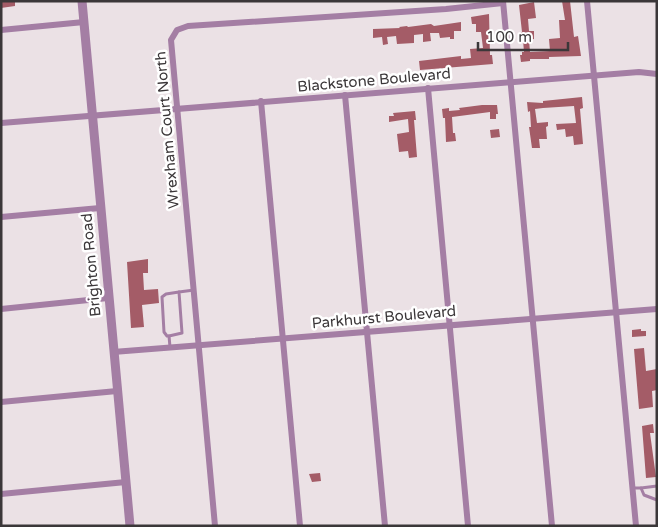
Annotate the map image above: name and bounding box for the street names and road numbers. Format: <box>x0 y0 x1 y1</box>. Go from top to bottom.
street label: Wrexham Court North <box>151 51 183 209</box>
street label: Blackstone Boulevard <box>297 64 451 96</box>
street label: Brighton Road <box>78 213 104 317</box>
street label: Parkhurst Boulevard <box>311 302 457 332</box>

